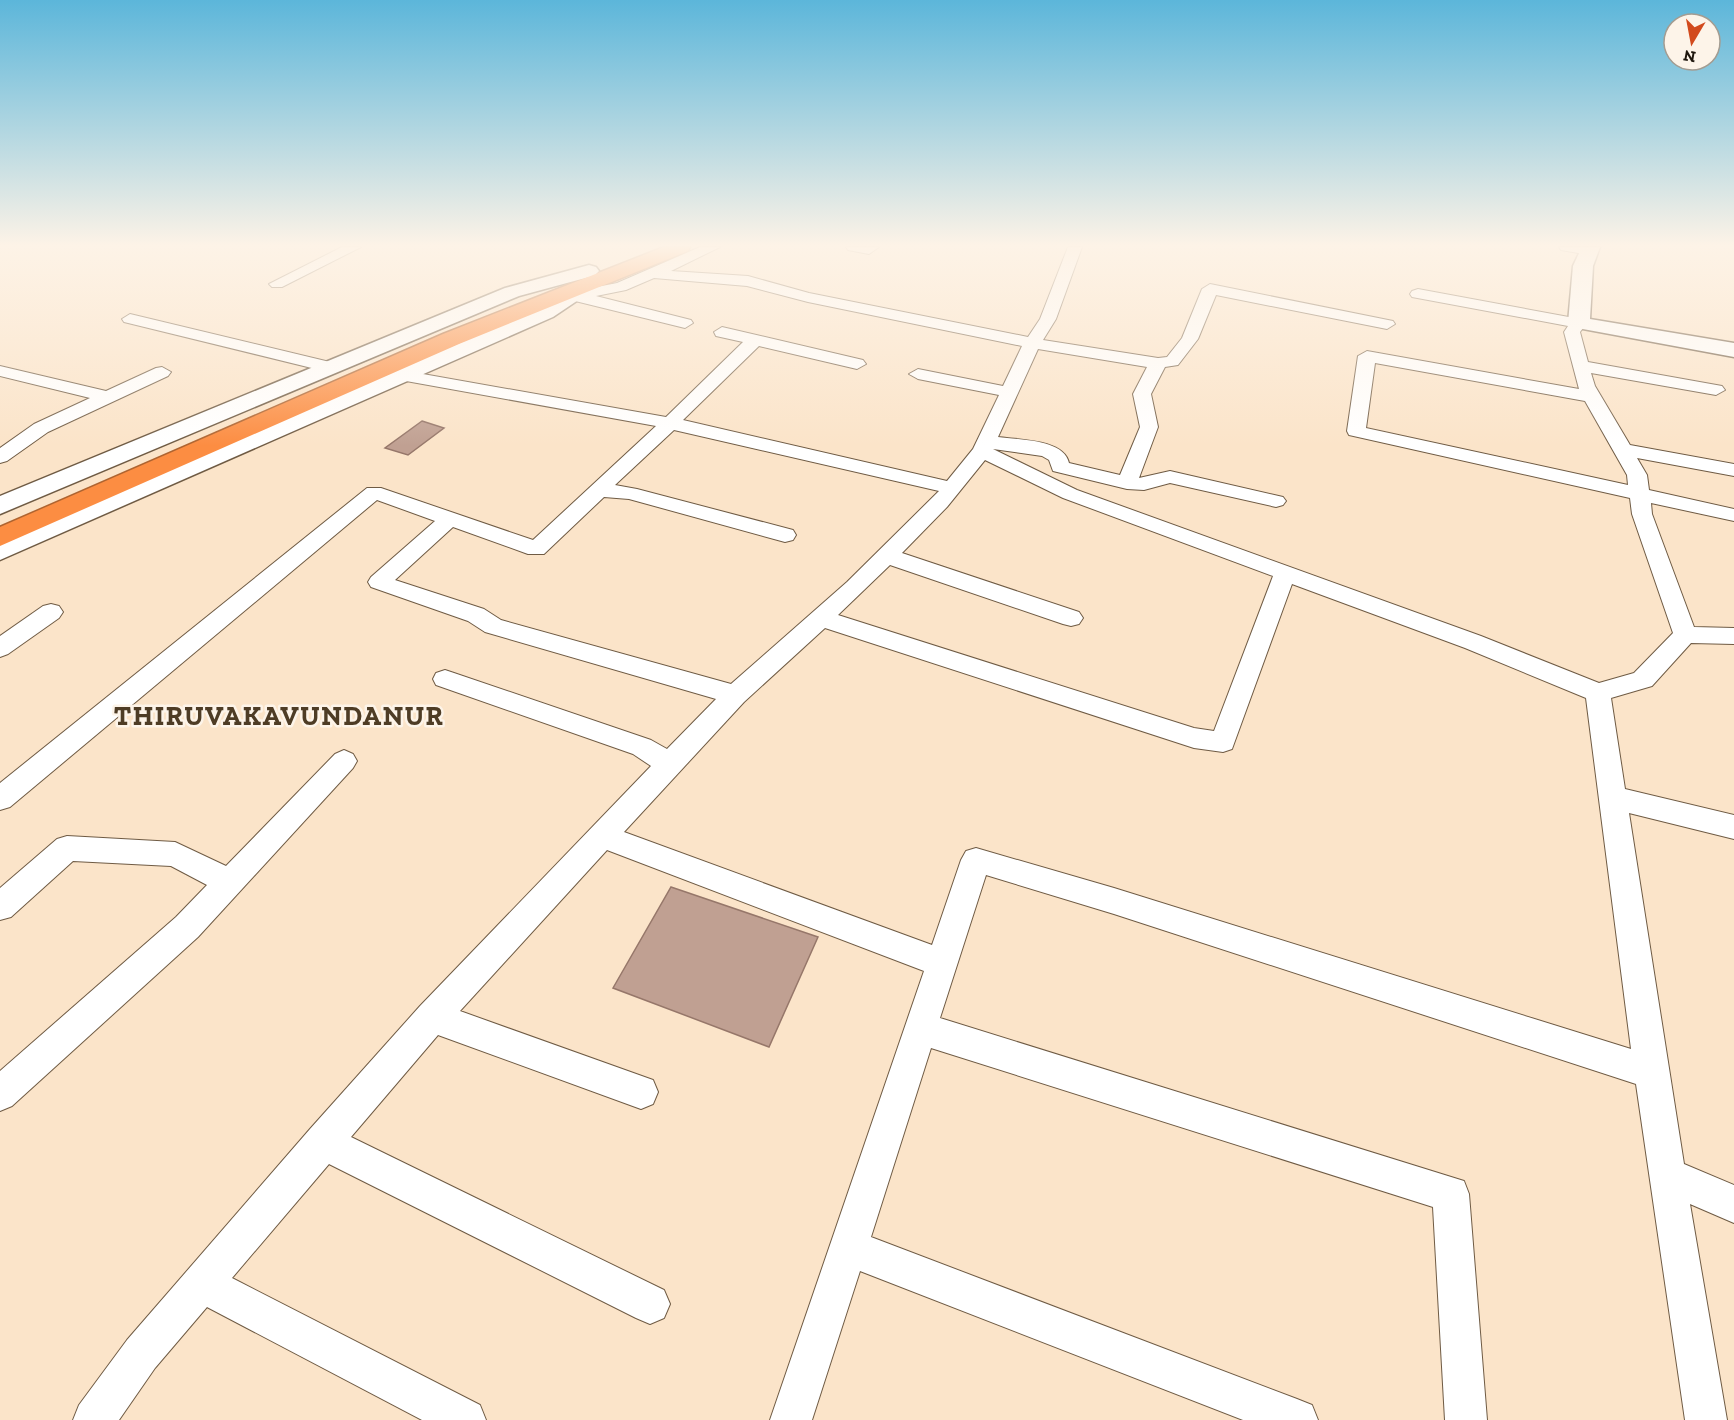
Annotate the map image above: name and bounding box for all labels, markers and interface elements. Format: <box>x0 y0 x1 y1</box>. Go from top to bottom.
north arrow <box>1662 12 1722 72</box>
text: N <box>1682 46 1697 67</box>
district label: THIRUVAKAVUNDANUR <box>114 700 444 732</box>

